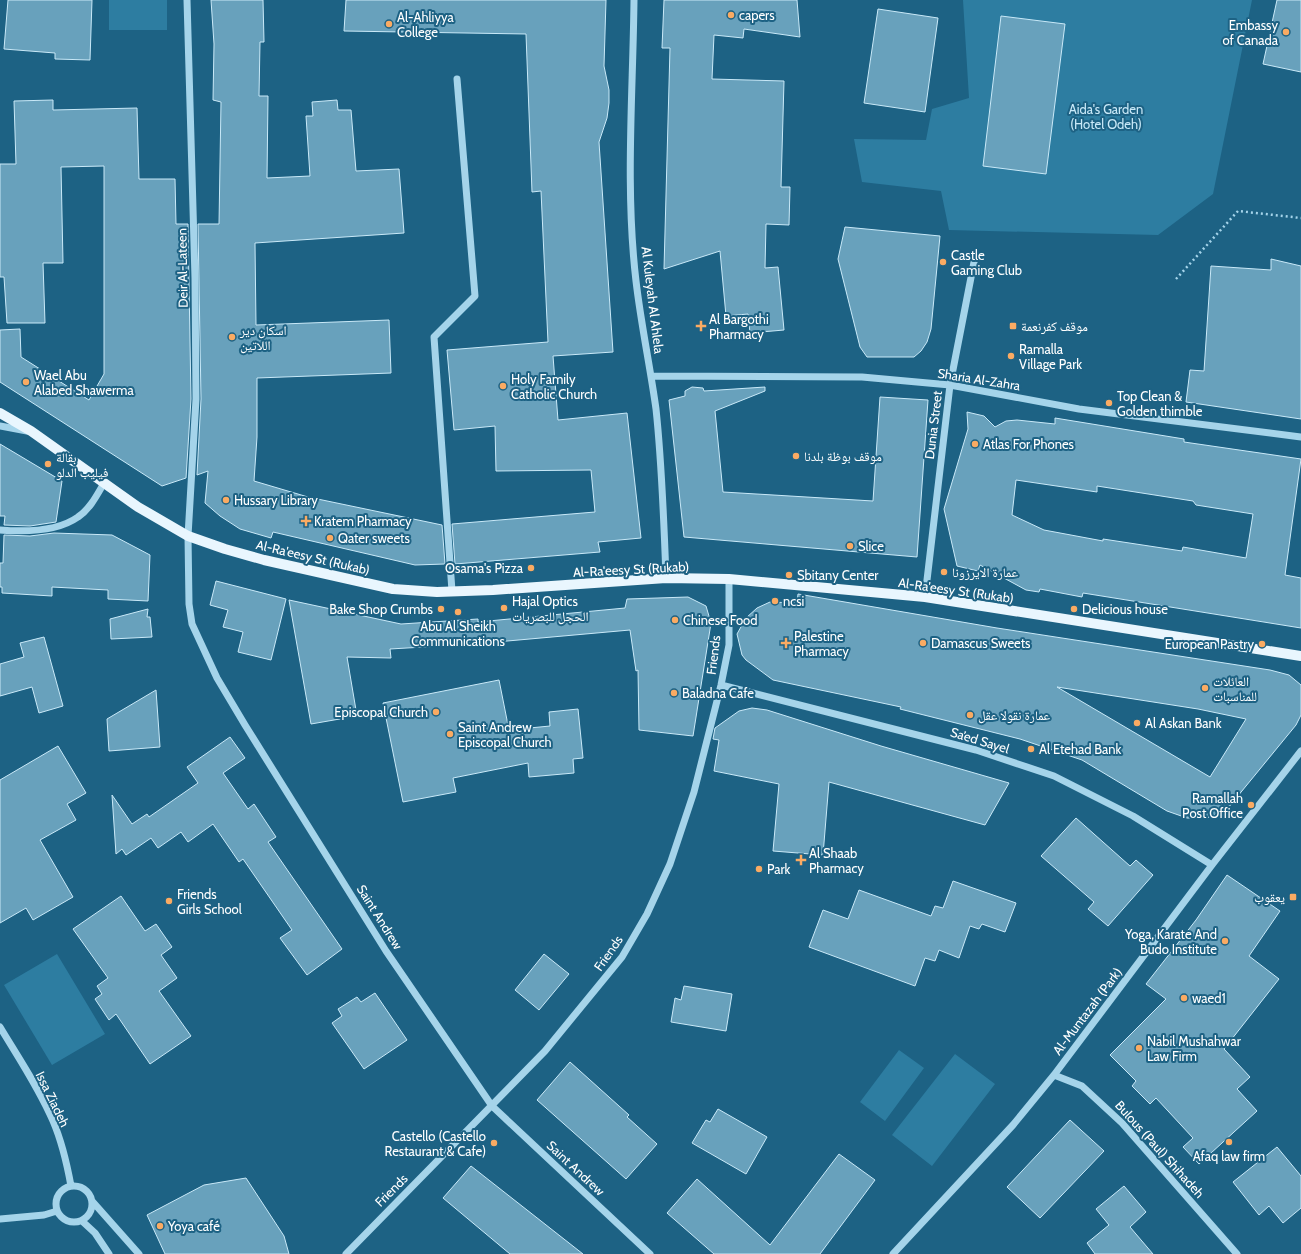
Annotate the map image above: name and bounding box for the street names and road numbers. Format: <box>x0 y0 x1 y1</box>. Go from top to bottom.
street label: Deir Al-Lateen <box>173 228 191 308</box>
street label: Al Kuleyah Al Ahlela <box>638 245 668 355</box>
street label: Sharia Al-Zahra <box>936 365 1022 394</box>
street label: Dunia Street <box>921 389 945 460</box>
street label: Al-Ra'eesy St (Rukab) <box>254 536 372 578</box>
street label: Al-Ra'eesy St (Rukab) <box>572 558 690 580</box>
street label: Al-Ra'eesy St (Rukab) <box>897 574 1015 606</box>
street label: Friends <box>703 634 723 676</box>
street label: Sa’ed Sayel <box>949 723 1011 757</box>
street label: Saint Andrew <box>354 882 407 953</box>
street label: Friends <box>590 932 626 974</box>
street label: Al-Muntazah (Park) <box>1049 964 1125 1058</box>
street label: Issa Ziadeh <box>33 1068 73 1130</box>
street label: Bulous (Paul) Shihadeh <box>1112 1097 1208 1201</box>
street label: Saint Andrew <box>544 1137 609 1199</box>
street label: Friends <box>371 1170 411 1210</box>

